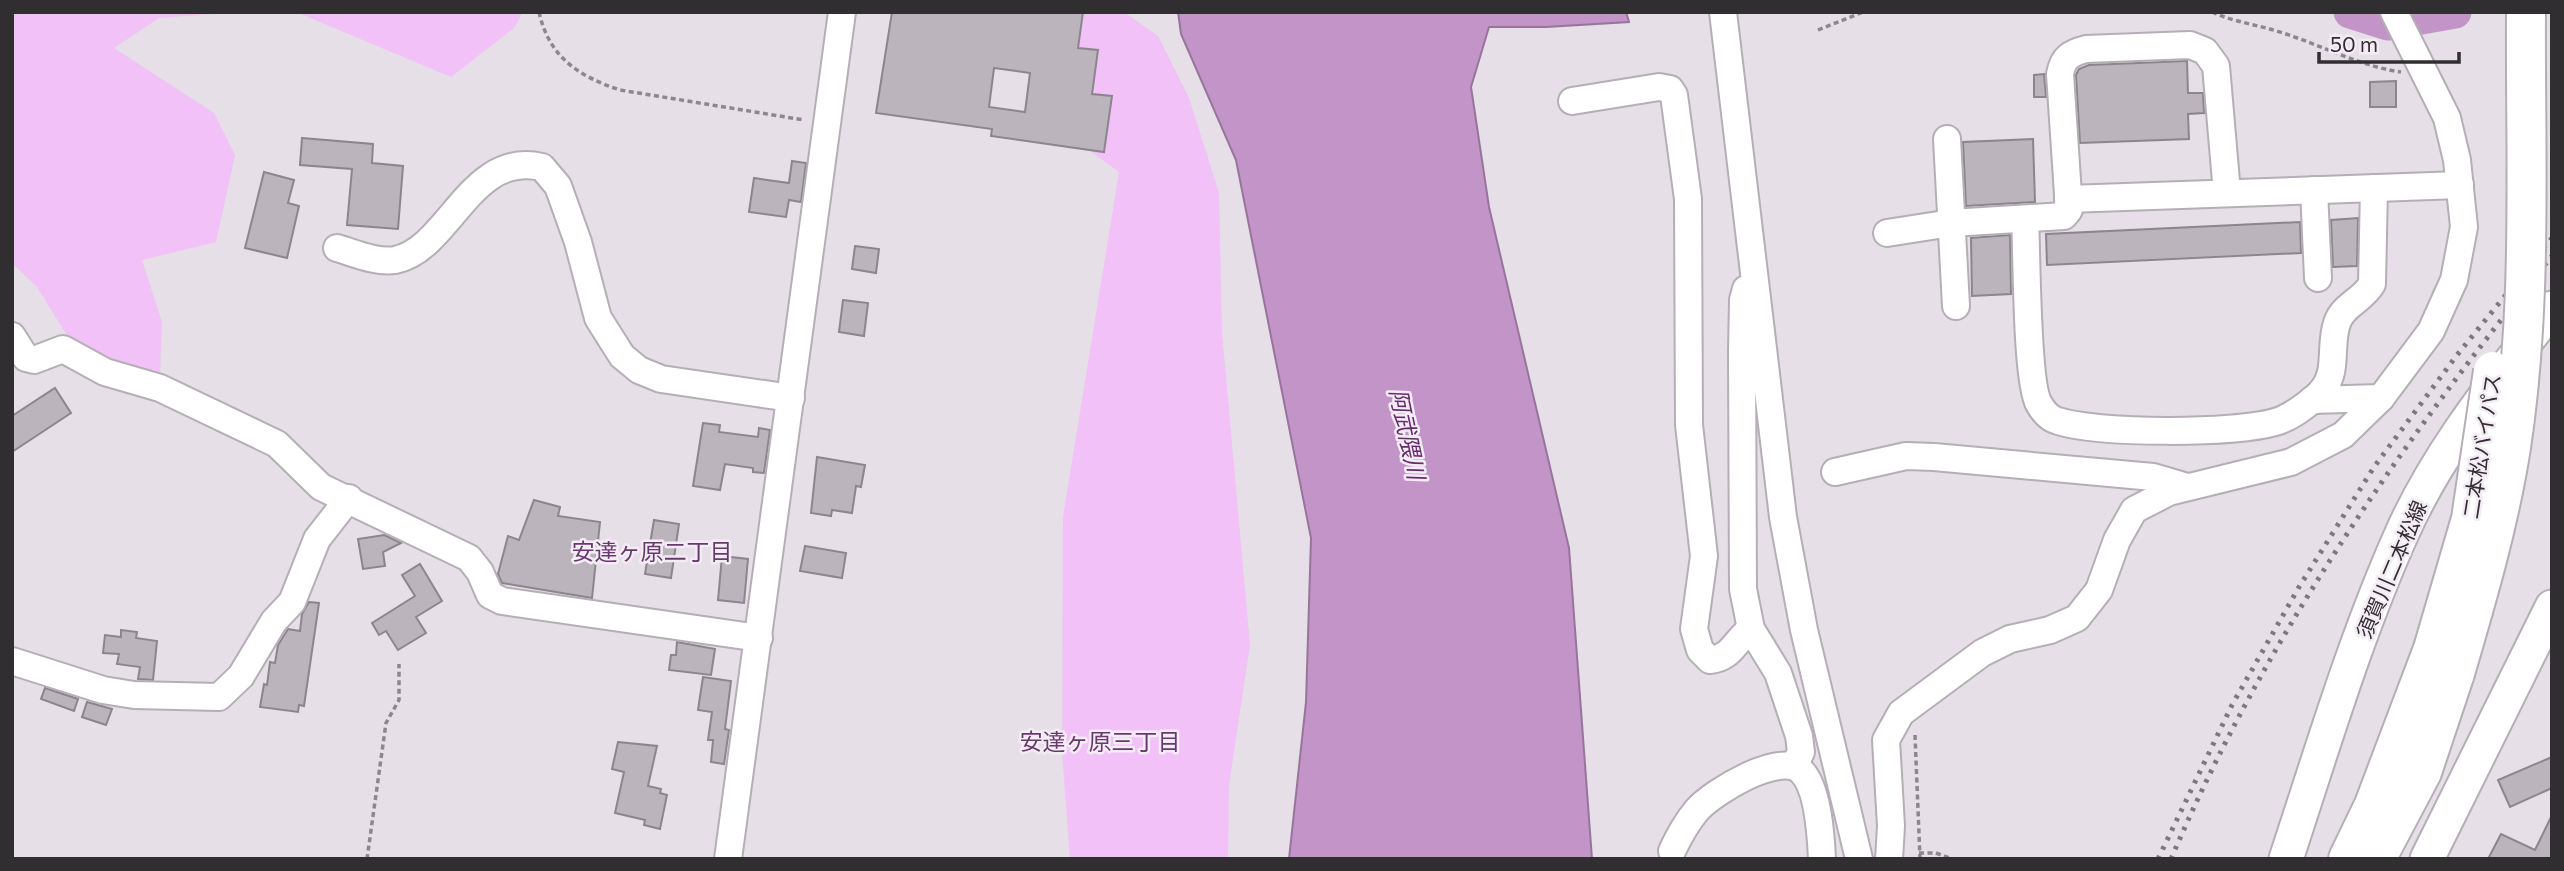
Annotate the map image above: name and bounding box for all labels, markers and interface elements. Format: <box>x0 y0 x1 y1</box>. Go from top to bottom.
scale bar <box>2319 21 2459 65</box>
text: 50 m <box>2330 31 2378 56</box>
street label: 二本松バイパス <box>2457 372 2505 520</box>
water label: 阿武隈川 <box>1385 386 1432 485</box>
street label: 須賀川二本松線 <box>2351 496 2431 642</box>
district label: 安達ヶ原二丁目 <box>572 537 733 565</box>
district label: 安達ヶ原三丁目 <box>1020 727 1181 755</box>

